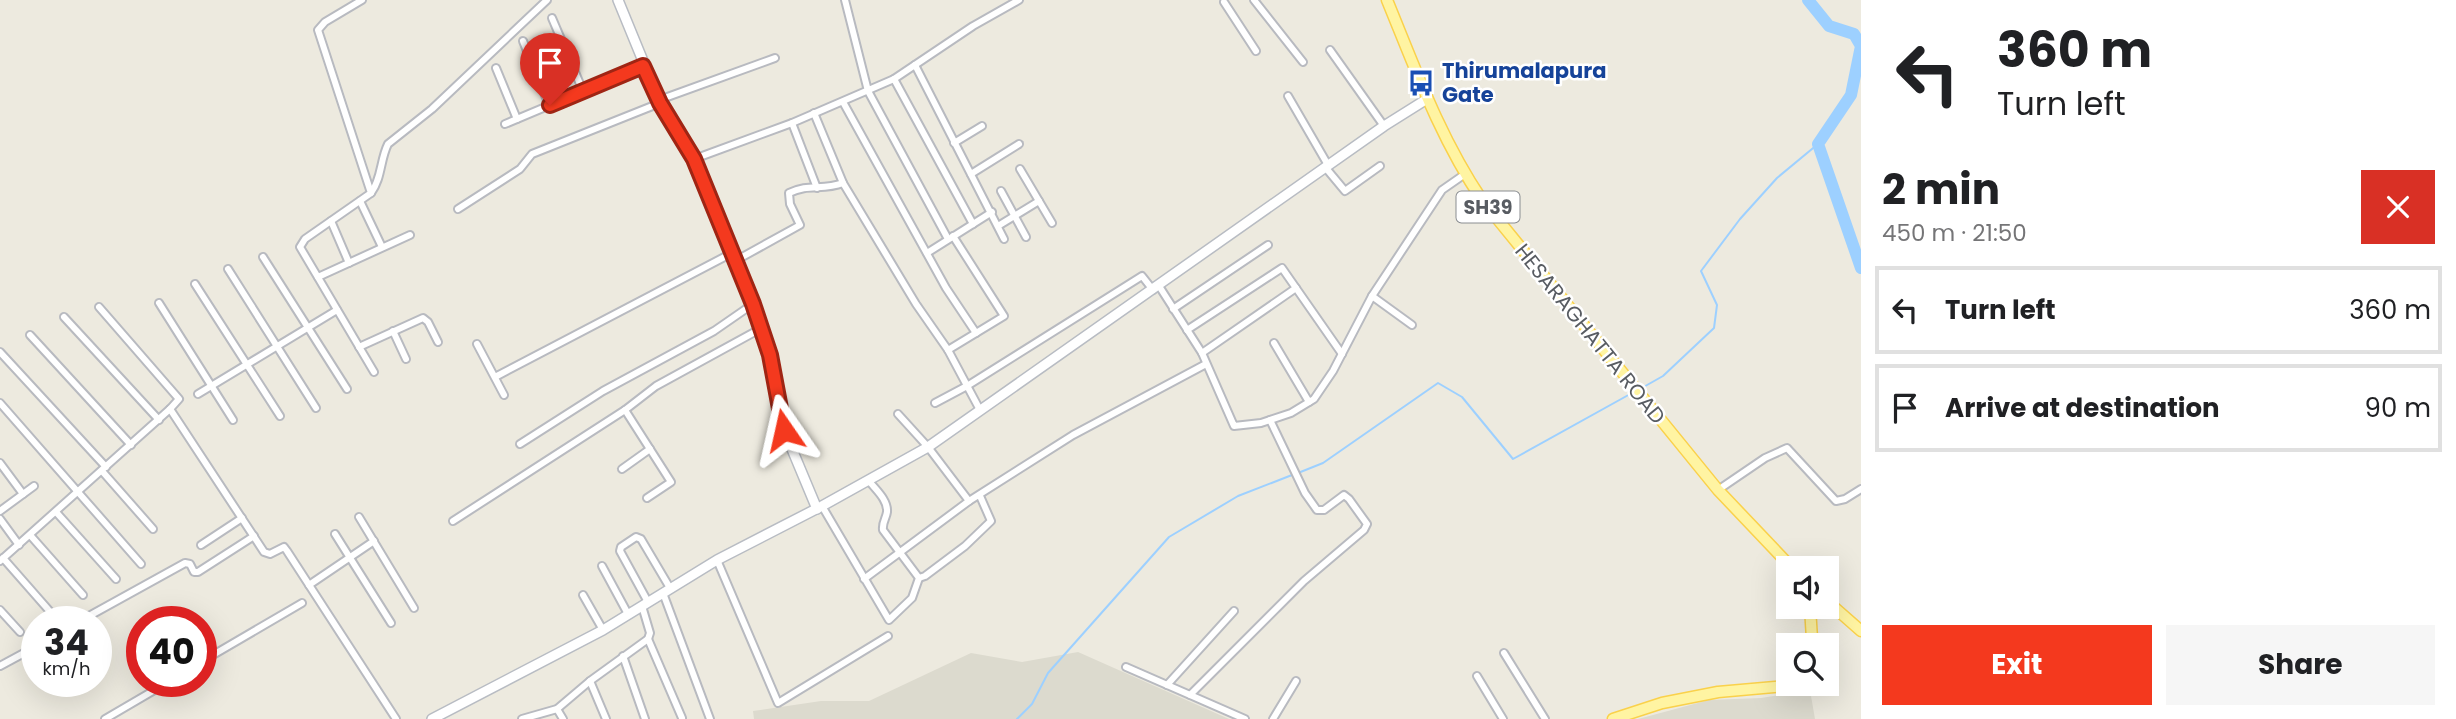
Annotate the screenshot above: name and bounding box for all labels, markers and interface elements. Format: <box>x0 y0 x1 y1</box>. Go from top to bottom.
text: 360 m <box>1997 16 2152 84</box>
icon: left <box>1882 28 1973 119</box>
pin <box>520 33 580 105</box>
icon: arrive <box>531 44 569 82</box>
place label: Thirumalapura Gate <box>1442 56 1607 109</box>
bus stop icon: Thirumalapura Gate <box>1406 68 1436 98</box>
text: Turn left <box>1997 81 2126 126</box>
text: 2 min <box>1882 160 2000 219</box>
button: close <box>2361 170 2435 244</box>
road number: SH39 <box>1456 192 1520 223</box>
text: 450 m · 21:50 <box>1882 217 2027 249</box>
street label: HESARAGHATTA ROAD <box>1508 237 1672 430</box>
icon: left <box>1886 291 1924 329</box>
text: Turn left <box>1945 292 2056 328</box>
text: 360 m <box>2349 292 2431 328</box>
icon: arrive <box>1886 389 1924 427</box>
text: Arrive at destination <box>1945 390 2220 426</box>
text: 90 m <box>2365 390 2431 426</box>
position arrow <box>747 393 821 467</box>
map controls <box>1776 556 1839 696</box>
button: sound <box>1776 556 1839 619</box>
speed limit sign: 40 <box>126 606 217 697</box>
text: 34 <box>44 618 89 667</box>
button: Exit <box>1882 625 2152 705</box>
button: Share <box>2166 625 2435 705</box>
button: search <box>1776 633 1839 696</box>
text: km/h <box>43 656 90 681</box>

